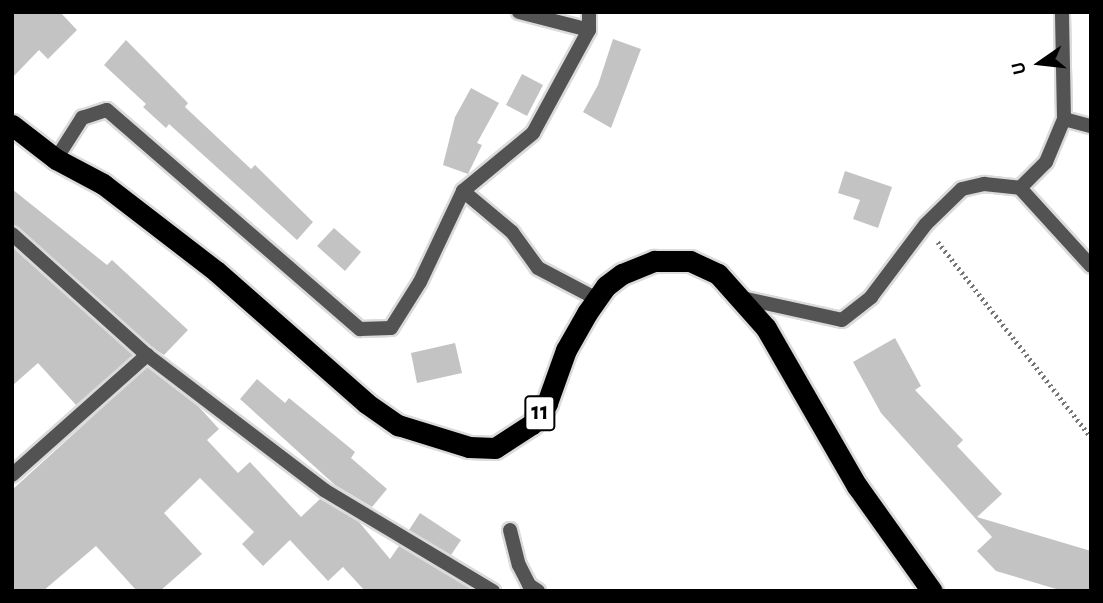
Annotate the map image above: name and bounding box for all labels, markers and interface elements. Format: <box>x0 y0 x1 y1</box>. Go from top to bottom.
north arrow <box>1005 28 1075 98</box>
text: U <box>1008 60 1030 76</box>
road number: 11 <box>524 392 556 434</box>

